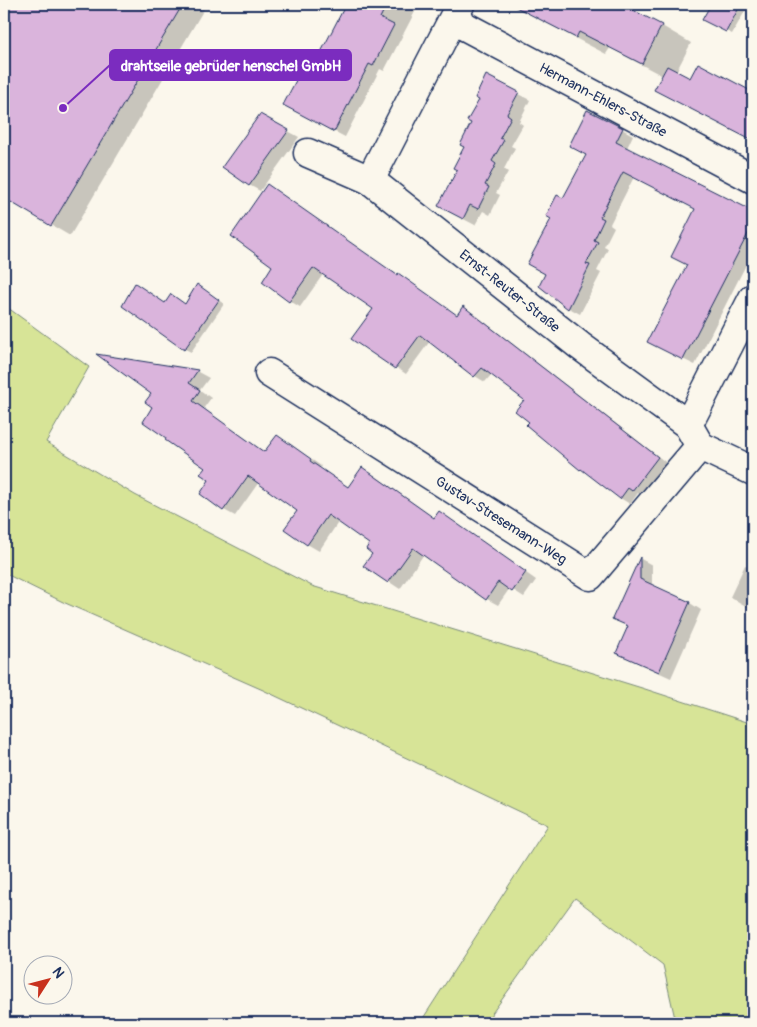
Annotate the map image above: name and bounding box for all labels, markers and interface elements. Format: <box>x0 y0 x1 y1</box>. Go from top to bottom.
callout: drahtseile gebrüder henschel GmbH <box>110 50 351 80</box>
text: drahtseile gebrüder henschel GmbH <box>121 57 342 76</box>
street label: Hermann-Ehlers-Straße <box>536 59 670 141</box>
street label: Ernst-Reuter-Straße <box>456 246 563 336</box>
street label: Gustav-Stresemann-Weg <box>432 473 570 568</box>
north arrow <box>22 954 72 1004</box>
text: N <box>48 964 68 981</box>

